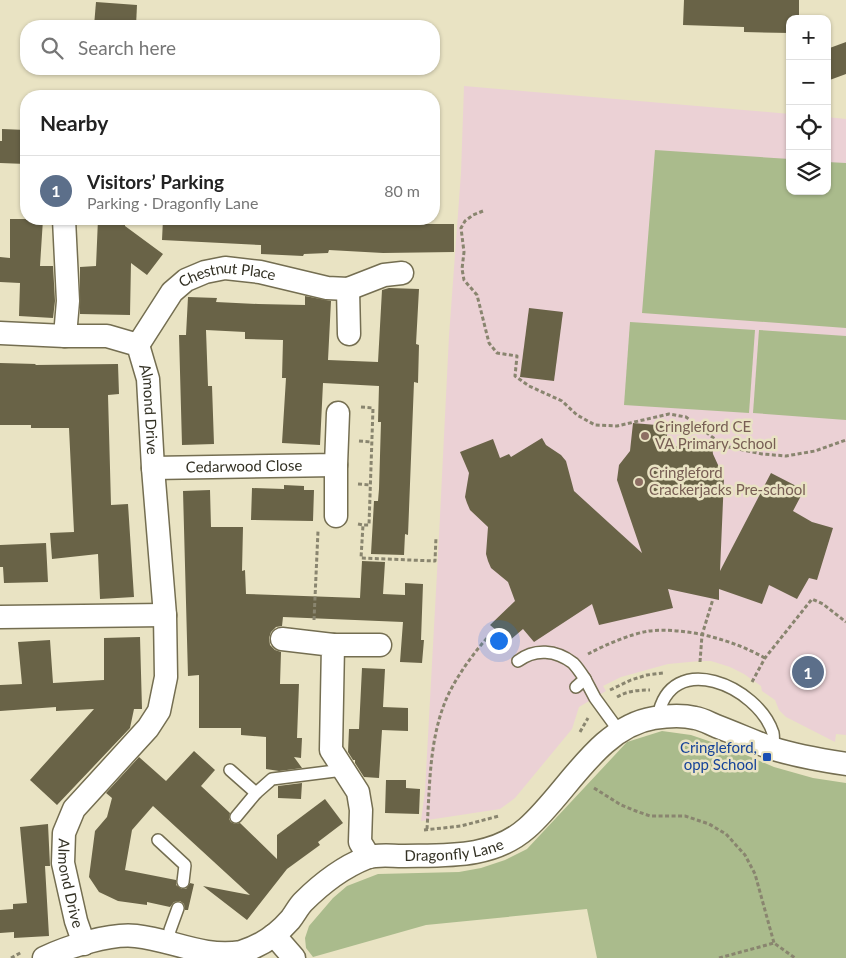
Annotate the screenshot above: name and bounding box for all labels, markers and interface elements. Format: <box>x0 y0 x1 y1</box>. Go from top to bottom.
map controls <box>786 15 831 195</box>
button: + <box>786 15 831 60</box>
search box <box>20 20 440 75</box>
icon: search <box>38 34 66 62</box>
text: Search here <box>78 36 176 59</box>
button: − <box>786 60 831 105</box>
button: locate <box>786 105 831 150</box>
text: Nearby <box>40 110 108 135</box>
button: layers <box>786 150 831 195</box>
text: Visitors’ Parking <box>87 170 224 193</box>
text: 1 <box>51 181 61 200</box>
text: 80 m <box>384 181 420 200</box>
text: Parking · Dragonfly Lane <box>87 193 258 212</box>
street label: Chestnut Place <box>174 258 278 291</box>
street label: Almond Drive <box>136 362 162 455</box>
place label: Cringleford CE VA Primary School <box>655 417 776 452</box>
marker: Cringleford CE VA Primary School <box>639 430 651 442</box>
street label: Cedarwood Close <box>186 456 303 475</box>
place label: Cringleford Crackerjacks Pre-school <box>649 463 806 498</box>
marker: Cringleford Crackerjacks Pre-school <box>633 476 645 488</box>
your location <box>486 628 512 654</box>
pin: 1 <box>792 653 824 691</box>
place label: Cringleford, opp School <box>680 738 757 773</box>
marker: Cringleford, opp School <box>761 751 773 763</box>
street label: Dragonfly Lane <box>404 834 506 864</box>
street label: Almond Drive <box>55 838 88 930</box>

